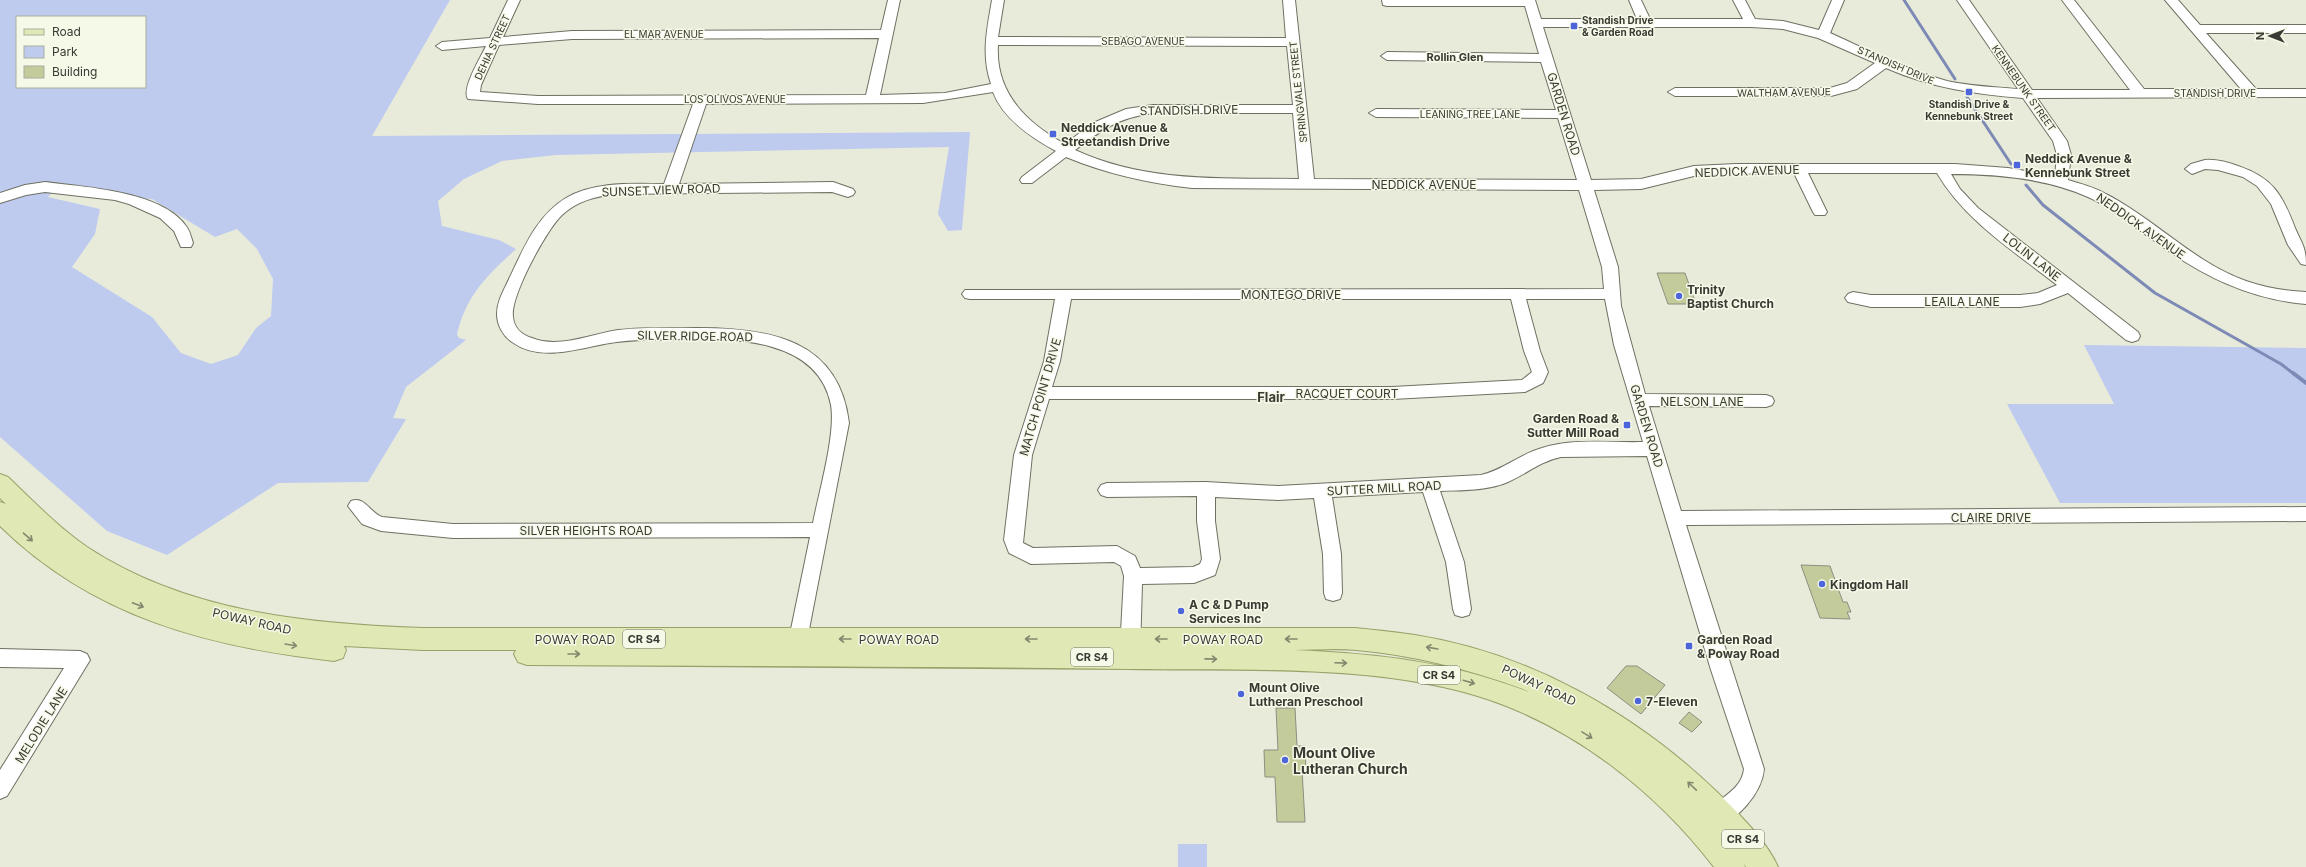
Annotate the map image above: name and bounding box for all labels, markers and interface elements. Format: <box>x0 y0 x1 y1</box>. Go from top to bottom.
street label: DEHIA STREET <box>472 12 512 82</box>
place label: Standish Drive & Garden Road <box>1582 14 1654 38</box>
legend <box>16 16 146 88</box>
north arrow <box>2250 16 2290 56</box>
marker: Standish Drive & Garden Road <box>1569 21 1579 31</box>
text: Road <box>52 24 81 39</box>
street label: EL MAR AVENUE <box>624 28 704 40</box>
text: N <box>2253 32 2267 40</box>
street label: SEBAGO AVENUE <box>1101 35 1185 47</box>
street label: SPRINGVALE STREET <box>1287 41 1309 143</box>
street label: STANDISH DRIVE <box>1856 43 1936 87</box>
street label: KENNEBUNK STREET <box>1990 43 2058 133</box>
text: Park <box>52 44 78 59</box>
district label: Rollin Glen <box>1427 50 1484 64</box>
text: Building <box>52 64 97 79</box>
street label: GARDEN ROAD <box>1544 70 1584 158</box>
street label: WALTHAM AVENUE <box>1737 85 1831 99</box>
marker: Standish Drive & Kennebunk Street <box>1964 87 1974 97</box>
street label: STANDISH DRIVE <box>2174 87 2256 99</box>
street label: LOS OLIVOS AVENUE <box>684 93 786 105</box>
place label: Standish Drive & Kennebunk Street <box>1925 98 2013 122</box>
street label: STANDISH DRIVE <box>1140 102 1238 118</box>
street label: LEANING TREE LANE <box>1420 108 1520 120</box>
place label: Neddick Avenue & Streetandish Drive <box>1061 120 1170 149</box>
marker: Neddick Avenue & Streetandish Drive <box>1048 129 1058 139</box>
place label: Neddick Avenue & Kennebunk Street <box>2025 151 2132 180</box>
marker: Neddick Avenue & Kennebunk Street <box>2012 160 2022 170</box>
street label: NEDDICK AVENUE <box>1694 162 1800 180</box>
street label: NEDDICK AVENUE <box>1371 177 1477 192</box>
street label: SUNSET VIEW ROAD <box>601 180 721 200</box>
street label: NEDDICK AVENUE <box>2094 190 2188 262</box>
street label: LOLIN LANE <box>2000 230 2064 284</box>
place label: Trinity Baptist Church <box>1687 282 1774 311</box>
street label: MONTEGO DRIVE <box>1241 287 1341 302</box>
marker: Trinity Baptist Church <box>1674 291 1684 301</box>
street label: LEAILA LANE <box>1924 294 2000 309</box>
street label: SILVER RIDGE ROAD <box>637 327 753 345</box>
street label: MATCH POINT DRIVE <box>1016 336 1064 458</box>
street label: GARDEN ROAD <box>1627 382 1667 470</box>
street label: RACQUET COURT <box>1295 386 1399 401</box>
district label: Flair <box>1257 389 1285 405</box>
street label: NELSON LANE <box>1660 394 1744 409</box>
place label: Garden Road & Sutter Mill Road <box>1527 411 1619 440</box>
marker: Garden Road & Sutter Mill Road <box>1622 420 1632 430</box>
street label: SUTTER MILL ROAD <box>1326 478 1442 498</box>
street label: CLAIRE DRIVE <box>1951 510 2031 525</box>
street label: SILVER HEIGHTS ROAD <box>520 523 652 538</box>
one-way arrow <box>23 533 34 542</box>
place label: Kingdom Hall <box>1830 577 1908 592</box>
marker: Kingdom Hall <box>1817 579 1827 589</box>
place label: A C & D Pump Services Inc <box>1189 597 1269 626</box>
one-way arrow <box>132 602 144 610</box>
street label: POWAY ROAD <box>211 605 293 637</box>
marker: A C & D Pump Services Inc <box>1176 606 1186 616</box>
road number: CR S4 <box>623 630 665 648</box>
street label: POWAY ROAD <box>535 632 615 647</box>
street label: POWAY ROAD <box>859 632 939 647</box>
street label: POWAY ROAD <box>1183 632 1263 647</box>
place label: Garden Road & Poway Road <box>1697 632 1780 661</box>
one-way arrow <box>839 635 852 643</box>
one-way arrow <box>1025 635 1038 643</box>
one-way arrow <box>1155 635 1168 643</box>
one-way arrow <box>1285 635 1298 643</box>
marker: Garden Road & Poway Road <box>1684 641 1694 651</box>
one-way arrow <box>284 642 297 650</box>
one-way arrow <box>1426 644 1439 652</box>
road number: CR S4 <box>1071 648 1113 666</box>
one-way arrow <box>567 650 580 658</box>
one-way arrow <box>1204 655 1217 663</box>
one-way arrow <box>1334 659 1347 667</box>
street label: POWAY ROAD <box>1499 661 1579 709</box>
road number: CR S4 <box>1418 666 1460 684</box>
one-way arrow <box>1462 679 1475 686</box>
place label: Mount Olive Lutheran Preschool <box>1249 680 1363 709</box>
street label: MELODIE LANE <box>11 684 71 766</box>
marker: Mount Olive Lutheran Preschool <box>1236 689 1246 699</box>
place label: 7-Eleven <box>1646 694 1698 709</box>
marker: 7-Eleven <box>1633 696 1643 706</box>
one-way arrow <box>1581 732 1593 740</box>
place label: Mount Olive Lutheran Church <box>1293 744 1408 777</box>
marker: Mount Olive Lutheran Church <box>1280 755 1290 765</box>
one-way arrow <box>1687 781 1697 791</box>
road number: CR S4 <box>1722 830 1764 848</box>

